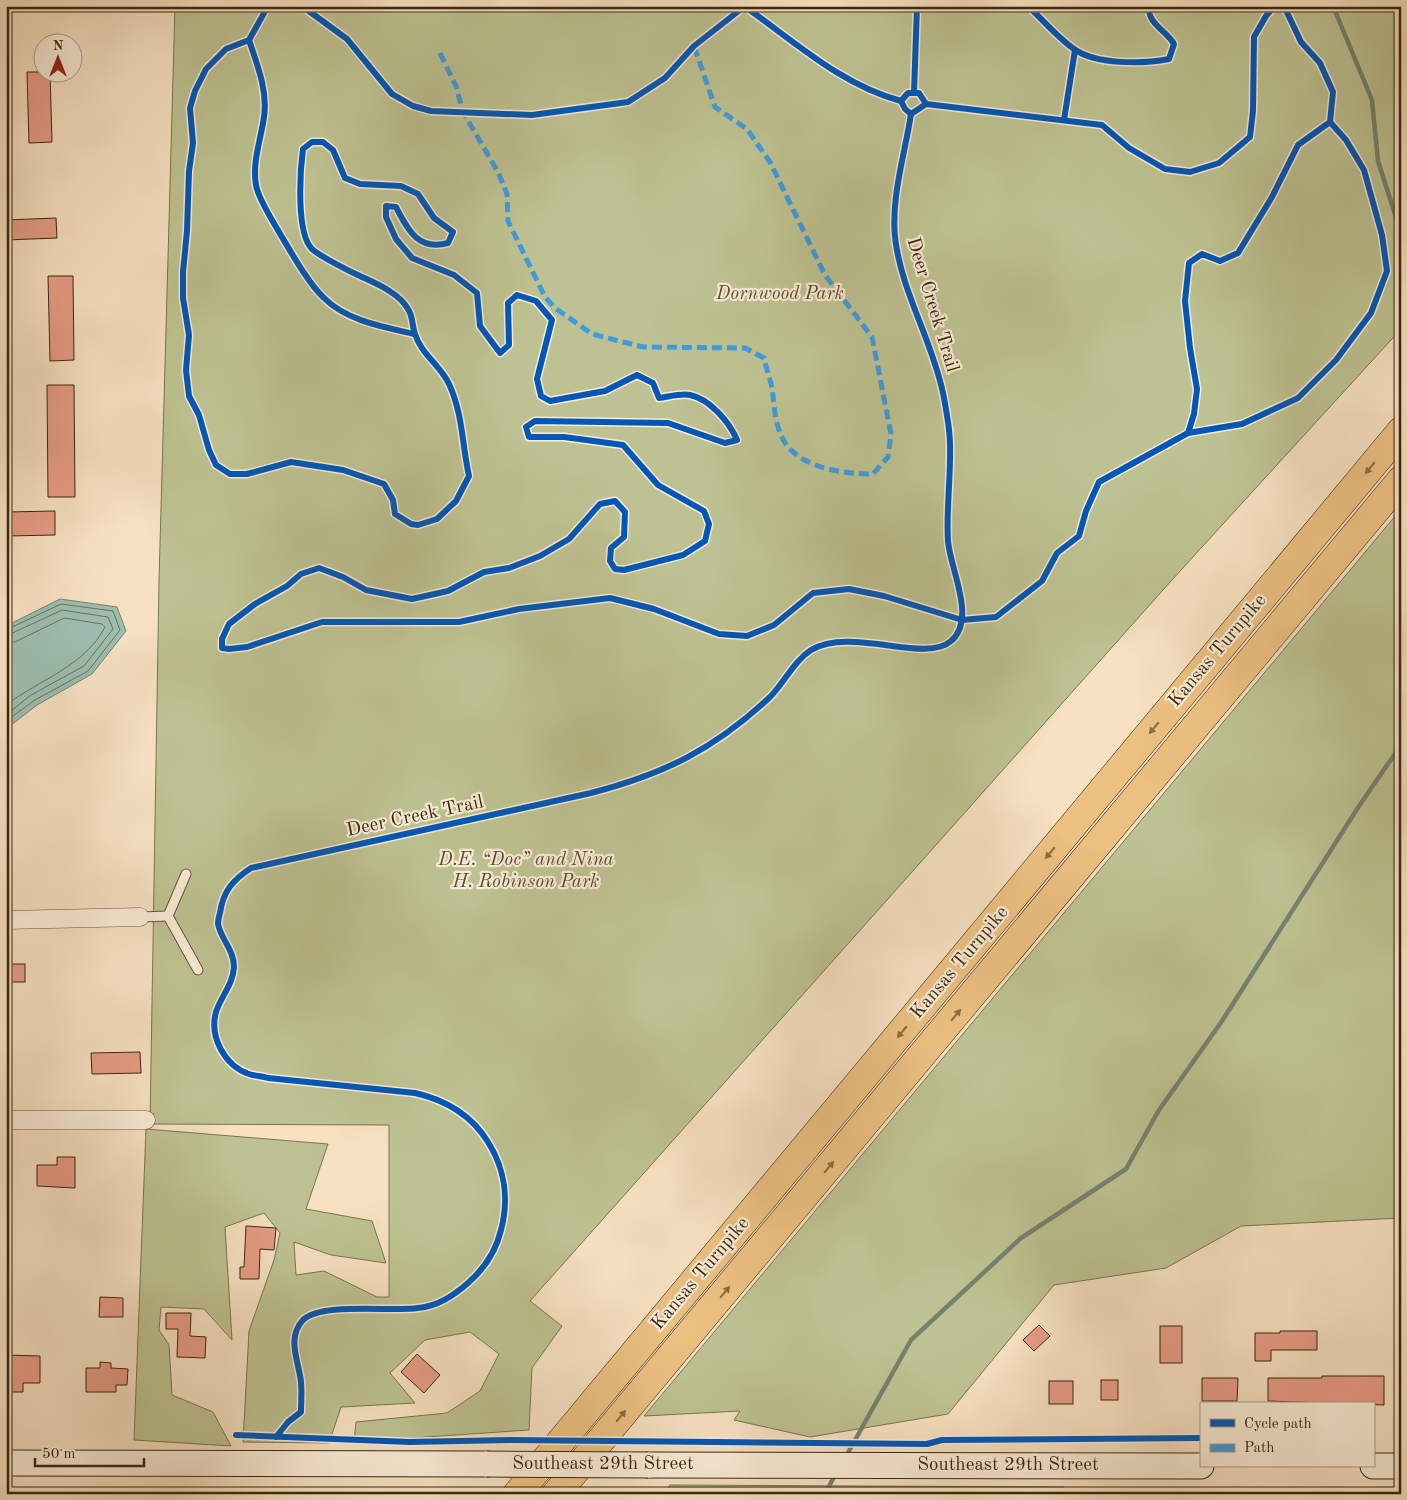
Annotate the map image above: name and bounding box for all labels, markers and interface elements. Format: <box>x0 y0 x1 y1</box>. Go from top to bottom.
north arrow <box>32 32 82 82</box>
text: N <box>53 39 64 53</box>
street label: Deer Creek Trail <box>903 235 961 375</box>
park label: Dornwood Park <box>715 285 844 304</box>
one-way arrow <box>1364 462 1375 475</box>
street label: Kansas Turnpike <box>1166 591 1270 711</box>
one-way arrow <box>1149 721 1160 734</box>
street label: Deer Creek Trail <box>345 793 485 841</box>
one-way arrow <box>1045 846 1056 859</box>
park label: D.E. “Doc” and Nina H. Robinson Park <box>437 850 614 892</box>
street label: Kansas Turnpike <box>908 903 1012 1023</box>
one-way arrow <box>950 1009 961 1022</box>
one-way arrow <box>897 1026 908 1038</box>
one-way arrow <box>824 1160 835 1173</box>
street label: Kansas Turnpike <box>649 1214 753 1334</box>
one-way arrow <box>720 1285 731 1298</box>
legend <box>1200 1402 1374 1468</box>
one-way arrow <box>616 1410 627 1423</box>
text: Cycle path <box>1244 1417 1312 1432</box>
scale bar <box>35 1435 144 1467</box>
text: Path <box>1244 1441 1274 1456</box>
text: 50 m <box>42 1447 76 1462</box>
street label: Southeast 29th Street <box>512 1455 694 1474</box>
street label: Southeast 29th Street <box>917 1456 1099 1475</box>

